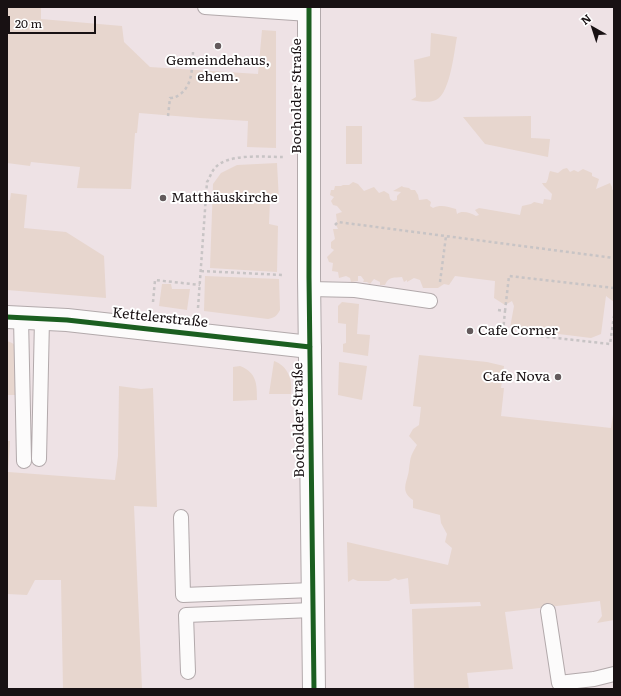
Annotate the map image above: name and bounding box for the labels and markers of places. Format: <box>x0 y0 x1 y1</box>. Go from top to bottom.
marker: Gemeindehaus, ehem. <box>213 41 223 51</box>
place label: Gemeindehaus, ehem. <box>166 53 270 86</box>
place label: Matthäuskirche <box>171 190 278 206</box>
marker: Matthäuskirche <box>158 193 168 203</box>
place label: Cafe Corner <box>478 323 558 339</box>
marker: Cafe Corner <box>465 326 475 336</box>
place label: Cafe Nova <box>483 369 550 385</box>
marker: Cafe Nova <box>553 372 563 382</box>

